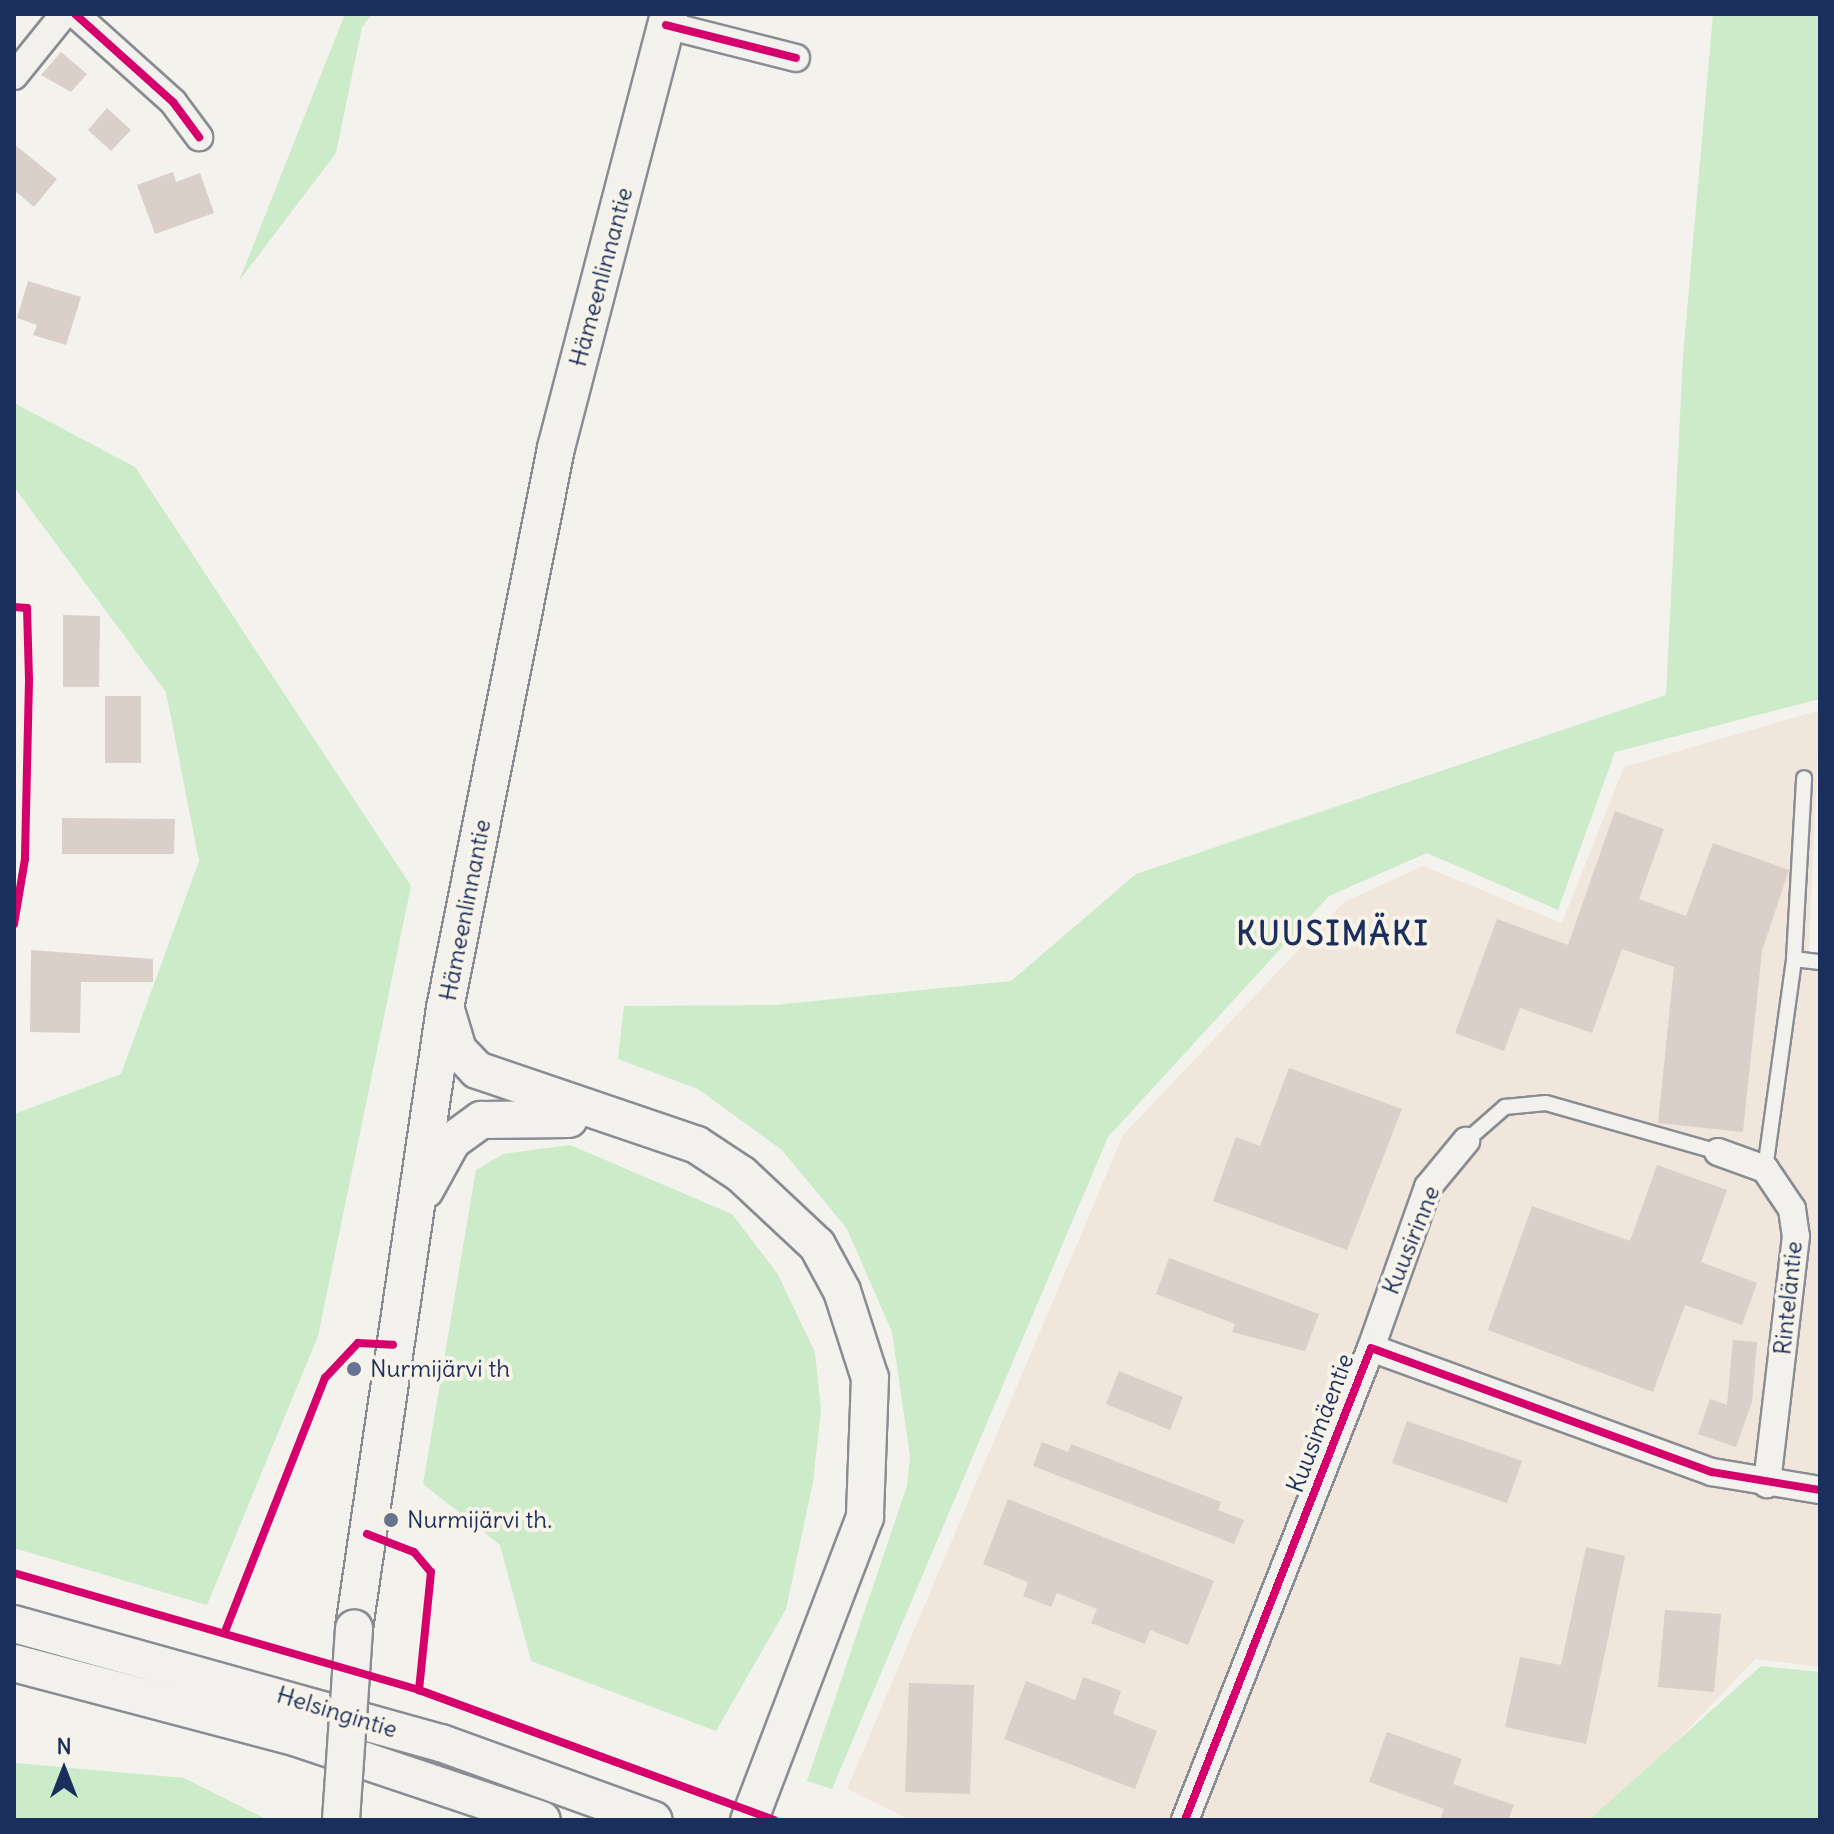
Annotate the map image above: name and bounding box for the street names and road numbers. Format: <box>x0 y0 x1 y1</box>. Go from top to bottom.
street label: Hämeenlinnantie <box>563 184 639 370</box>
street label: Hämeenlinnantie <box>433 817 497 1003</box>
street label: Kuusirinne <box>1376 1181 1446 1299</box>
street label: Rinteläntie <box>1768 1240 1808 1356</box>
street label: Kuusimäentie <box>1280 1349 1360 1497</box>
street label: Helsingintie <box>273 1680 401 1744</box>

